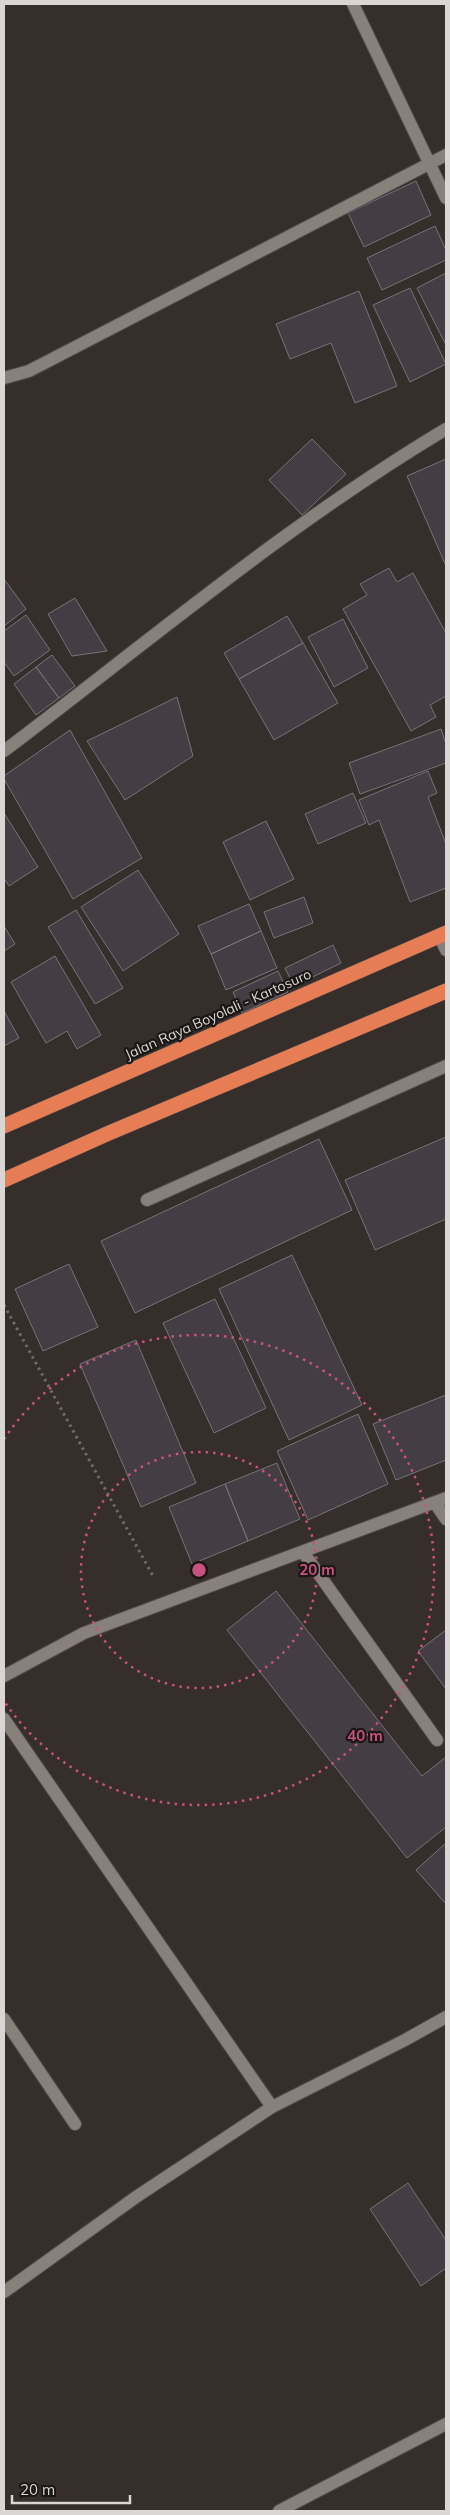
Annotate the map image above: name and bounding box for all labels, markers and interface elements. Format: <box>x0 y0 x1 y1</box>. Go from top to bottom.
street label: Jalan Raya Boyolali - Kartosuro <box>122 965 314 1063</box>
text: 20 m <box>299 1560 335 1579</box>
centre of rings <box>190 1561 208 1579</box>
text: 40 m <box>347 1726 383 1745</box>
scale bar <box>12 2472 130 2504</box>
text: 20 m <box>20 2480 55 2499</box>

